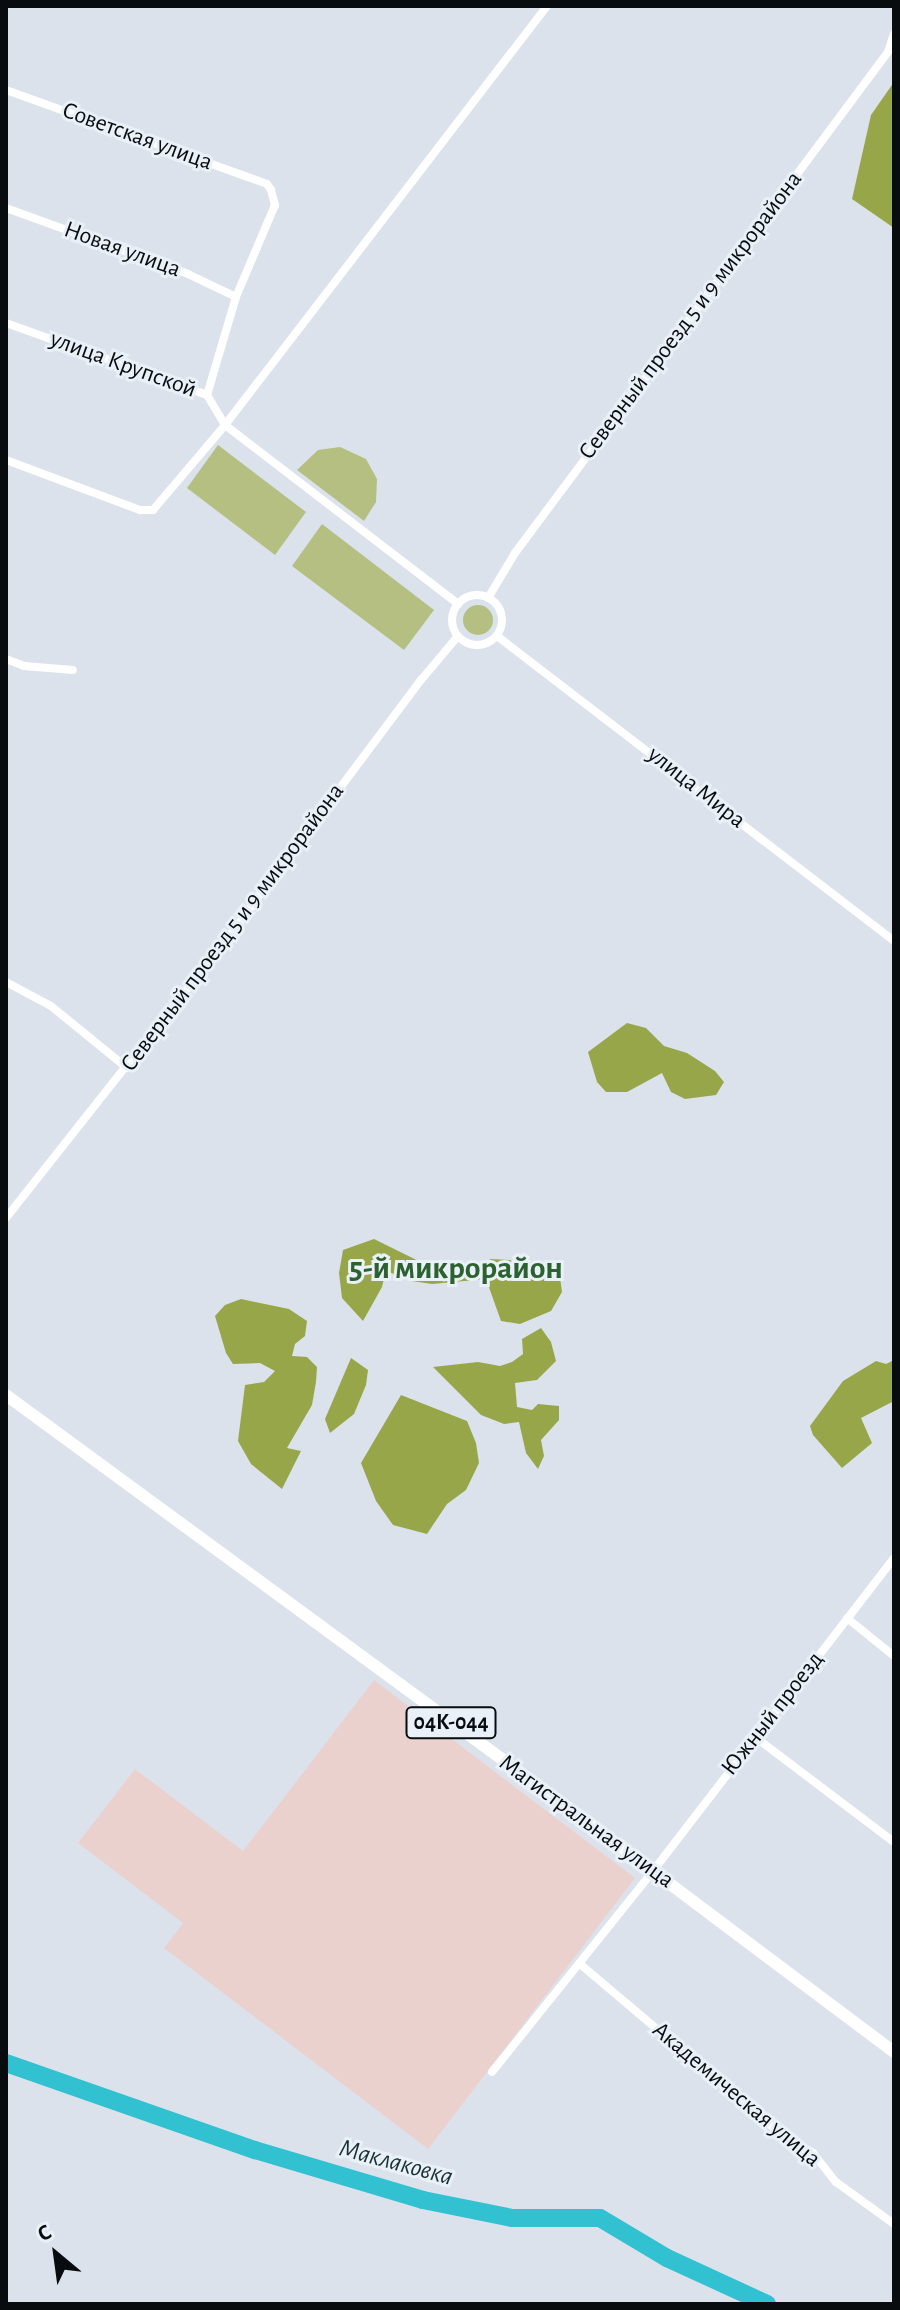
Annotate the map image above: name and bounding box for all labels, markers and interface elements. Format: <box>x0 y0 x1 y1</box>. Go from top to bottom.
street label: Советская улица <box>58 96 216 178</box>
street label: Северный проезд 5 и 9 микрорайона <box>573 166 809 466</box>
street label: Новая улица <box>60 216 184 284</box>
street label: улица Крупской <box>46 325 200 405</box>
street label: улица Мира <box>641 741 751 835</box>
street label: Северный проезд 5 и 9 микрорайона <box>115 778 351 1078</box>
district label: 5-й микрорайон <box>349 1249 563 1287</box>
street label: Южный проезд <box>716 1646 830 1782</box>
road number: 04К-044 <box>405 1705 497 1741</box>
street label: Магистральная улица <box>493 1749 679 1895</box>
street label: Академическая улица <box>646 2016 826 2174</box>
water label: Маклаковка <box>336 2133 456 2193</box>
north arrow <box>16 2214 96 2294</box>
text: С <box>34 2220 55 2246</box>

